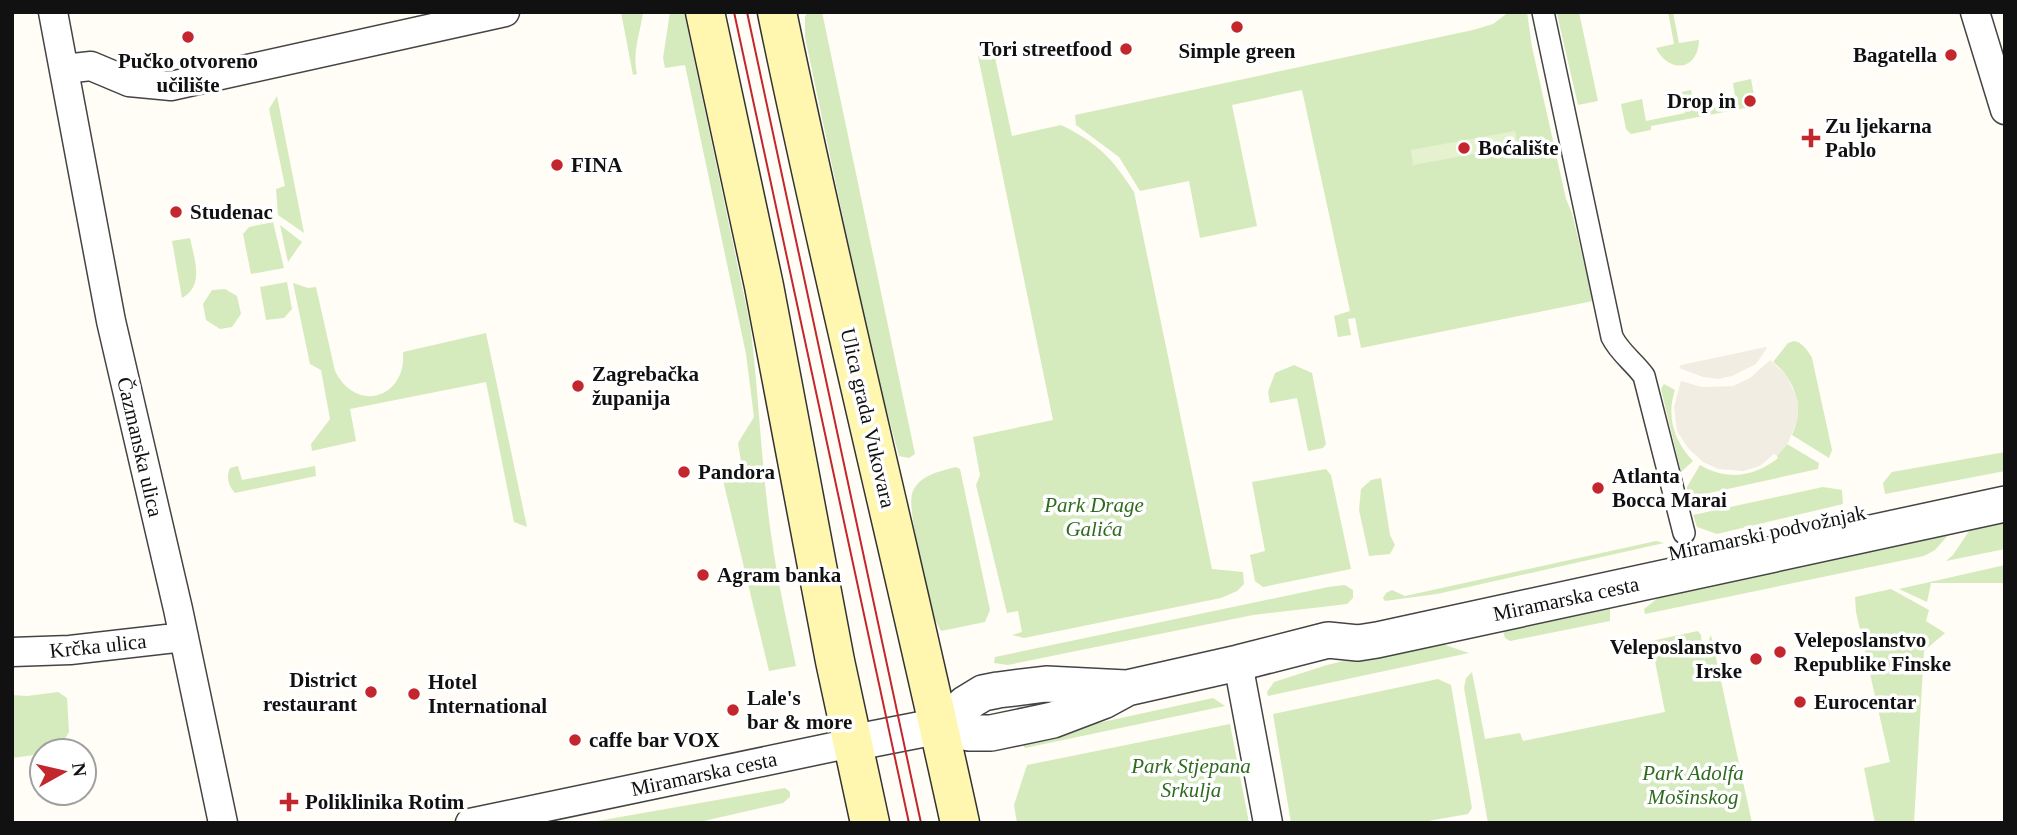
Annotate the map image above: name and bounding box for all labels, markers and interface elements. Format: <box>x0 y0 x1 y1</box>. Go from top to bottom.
marker: Simple green <box>1229 19 1245 35</box>
marker: Pučko otvoreno učilište <box>180 29 196 45</box>
place label: Tori streetfood <box>980 37 1112 61</box>
place label: Simple green <box>1179 39 1296 63</box>
marker: Tori streetfood <box>1118 41 1134 57</box>
place label: Bagatella <box>1853 43 1937 67</box>
marker: Bagatella <box>1943 47 1959 63</box>
place label: Pučko otvoreno učilište <box>118 49 258 97</box>
place label: Drop in <box>1667 89 1736 113</box>
marker: Drop in <box>1742 93 1758 109</box>
place label: Zu ljekarna Pablo <box>1825 114 1932 162</box>
marker: Zu ljekarna Pablo <box>1803 130 1819 146</box>
place label: Boćalište <box>1478 136 1558 160</box>
marker: Boćalište <box>1456 140 1472 156</box>
place label: FINA <box>571 153 623 177</box>
marker: FINA <box>549 157 565 173</box>
place label: Studenac <box>190 200 273 224</box>
marker: Studenac <box>168 204 184 220</box>
street label: Ulica grada Vukovara <box>836 326 901 511</box>
place label: Zagrebačka županija <box>592 362 699 410</box>
street label: Čazmanska ulica <box>112 375 168 520</box>
marker: Zagrebačka županija <box>570 378 586 394</box>
place label: Pandora <box>698 460 776 484</box>
marker: Pandora <box>676 464 692 480</box>
place label: Atlanta Bocca Marai <box>1612 464 1727 512</box>
marker: Atlanta Bocca Marai <box>1590 480 1606 496</box>
park label: Park Drage Galića <box>1043 493 1144 541</box>
street label: Miramarski podvožnjak <box>1666 500 1868 566</box>
place label: Agram banka <box>717 563 842 587</box>
marker: Agram banka <box>695 567 711 583</box>
street label: Miramarska cesta <box>1491 572 1642 626</box>
place label: Veleposlanstvo Republike Finske <box>1794 628 1951 676</box>
street label: Krčka ulica <box>48 629 148 663</box>
place label: Veleposlanstvo Irske <box>1610 635 1742 683</box>
marker: Veleposlanstvo Republike Finske <box>1772 644 1788 660</box>
marker: Veleposlanstvo Irske <box>1748 651 1764 667</box>
place label: District restaurant <box>263 668 357 716</box>
place label: Hotel International <box>428 670 547 718</box>
marker: District restaurant <box>363 684 379 700</box>
marker: Hotel International <box>406 686 422 702</box>
place label: Lale's bar & more <box>747 686 852 734</box>
place label: Eurocentar <box>1814 690 1916 714</box>
marker: Eurocentar <box>1792 694 1808 710</box>
marker: Lale's bar & more <box>725 702 741 718</box>
place label: caffe bar VOX <box>589 728 720 752</box>
marker: caffe bar VOX <box>567 732 583 748</box>
north arrow <box>28 737 98 807</box>
street label: Miramarska cesta <box>629 747 780 801</box>
park label: Park Stjepana Srkulja <box>1130 754 1251 802</box>
text: N <box>68 761 91 778</box>
park label: Park Adolfa Mošinskog <box>1641 761 1744 809</box>
place label: Poliklinika Rotim <box>305 790 465 814</box>
marker: Poliklinika Rotim <box>279 792 299 812</box>

